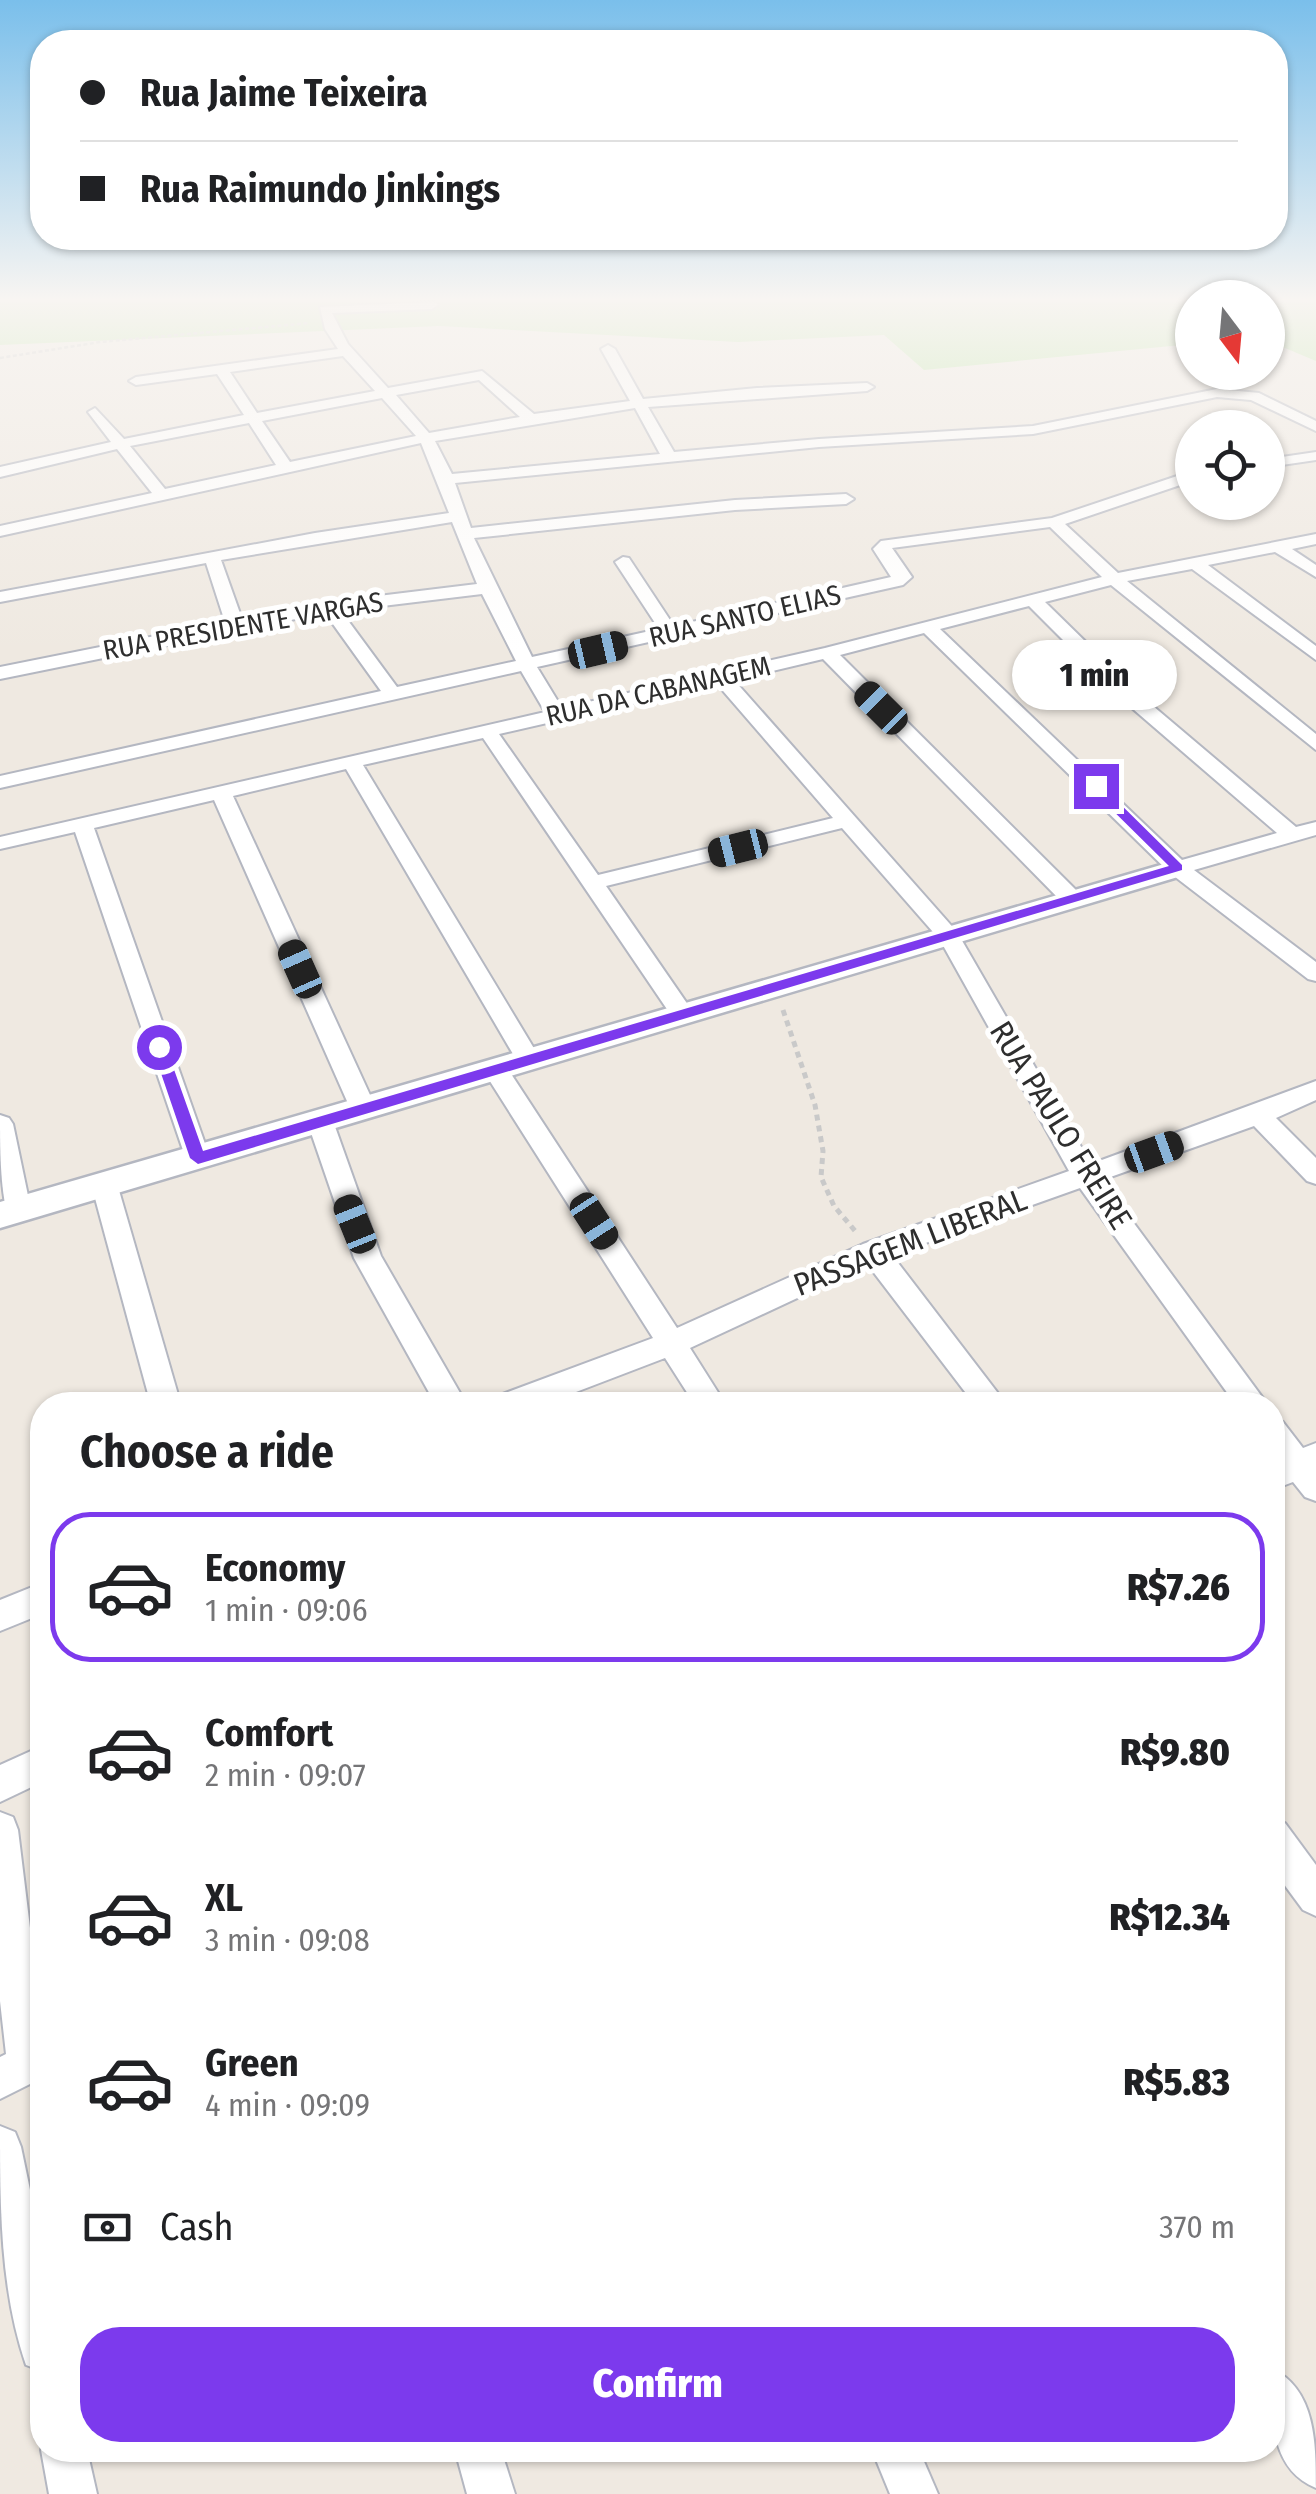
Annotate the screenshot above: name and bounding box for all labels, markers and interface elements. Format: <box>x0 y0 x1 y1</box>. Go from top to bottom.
text: Rua Jaime Teixeira <box>140 70 428 116</box>
text: Rua Raimundo Jinkings <box>140 166 500 212</box>
north arrow <box>1175 280 1285 390</box>
map controls <box>1175 280 1285 520</box>
button: locate <box>1175 410 1285 520</box>
street label: RUA SANTO ELIAS <box>646 578 844 654</box>
street label: RUA PRESIDENTE VARGAS <box>100 585 386 667</box>
car <box>565 629 631 671</box>
callout: 1 min <box>1014 641 1178 711</box>
street label: RUA DA CABANAGEM <box>543 649 773 733</box>
text: 1 min <box>1060 656 1129 694</box>
car <box>849 676 913 740</box>
route end <box>1074 764 1119 809</box>
car <box>705 826 771 870</box>
car <box>274 935 326 1003</box>
street label: RUA PAULO FREIRE <box>982 1014 1140 1236</box>
route start <box>137 1025 182 1070</box>
car <box>1121 1128 1187 1176</box>
street label: PASSAGEM LIBERAL <box>788 1180 1032 1304</box>
car <box>565 1188 623 1254</box>
car <box>330 1191 380 1257</box>
text: Choose a ride <box>80 1425 334 1479</box>
icon: car <box>85 1542 175 1632</box>
text: Economy <box>205 1545 345 1591</box>
text: R$7.26 <box>1127 1564 1230 1610</box>
text: 1 min · 09:06 <box>205 1591 368 1629</box>
icon: car <box>85 1707 175 1797</box>
text: Comfort <box>205 1710 333 1756</box>
text: R$9.80 <box>1120 1729 1230 1775</box>
text: 2 min · 09:07 <box>205 1756 366 1794</box>
icon: car <box>85 1872 175 1962</box>
text: XL <box>205 1875 243 1921</box>
text: R$12.34 <box>1109 1894 1230 1940</box>
text: 3 min · 09:08 <box>205 1921 370 1959</box>
icon: car <box>85 2037 175 2127</box>
text: Green <box>205 2040 299 2086</box>
text: R$5.83 <box>1123 2059 1230 2105</box>
text: 4 min · 09:09 <box>205 2086 370 2124</box>
icon: cash <box>80 2200 135 2255</box>
text: Cash <box>160 2204 234 2250</box>
text: 370 m <box>1159 2208 1235 2246</box>
button: Confirm <box>80 2327 1235 2442</box>

